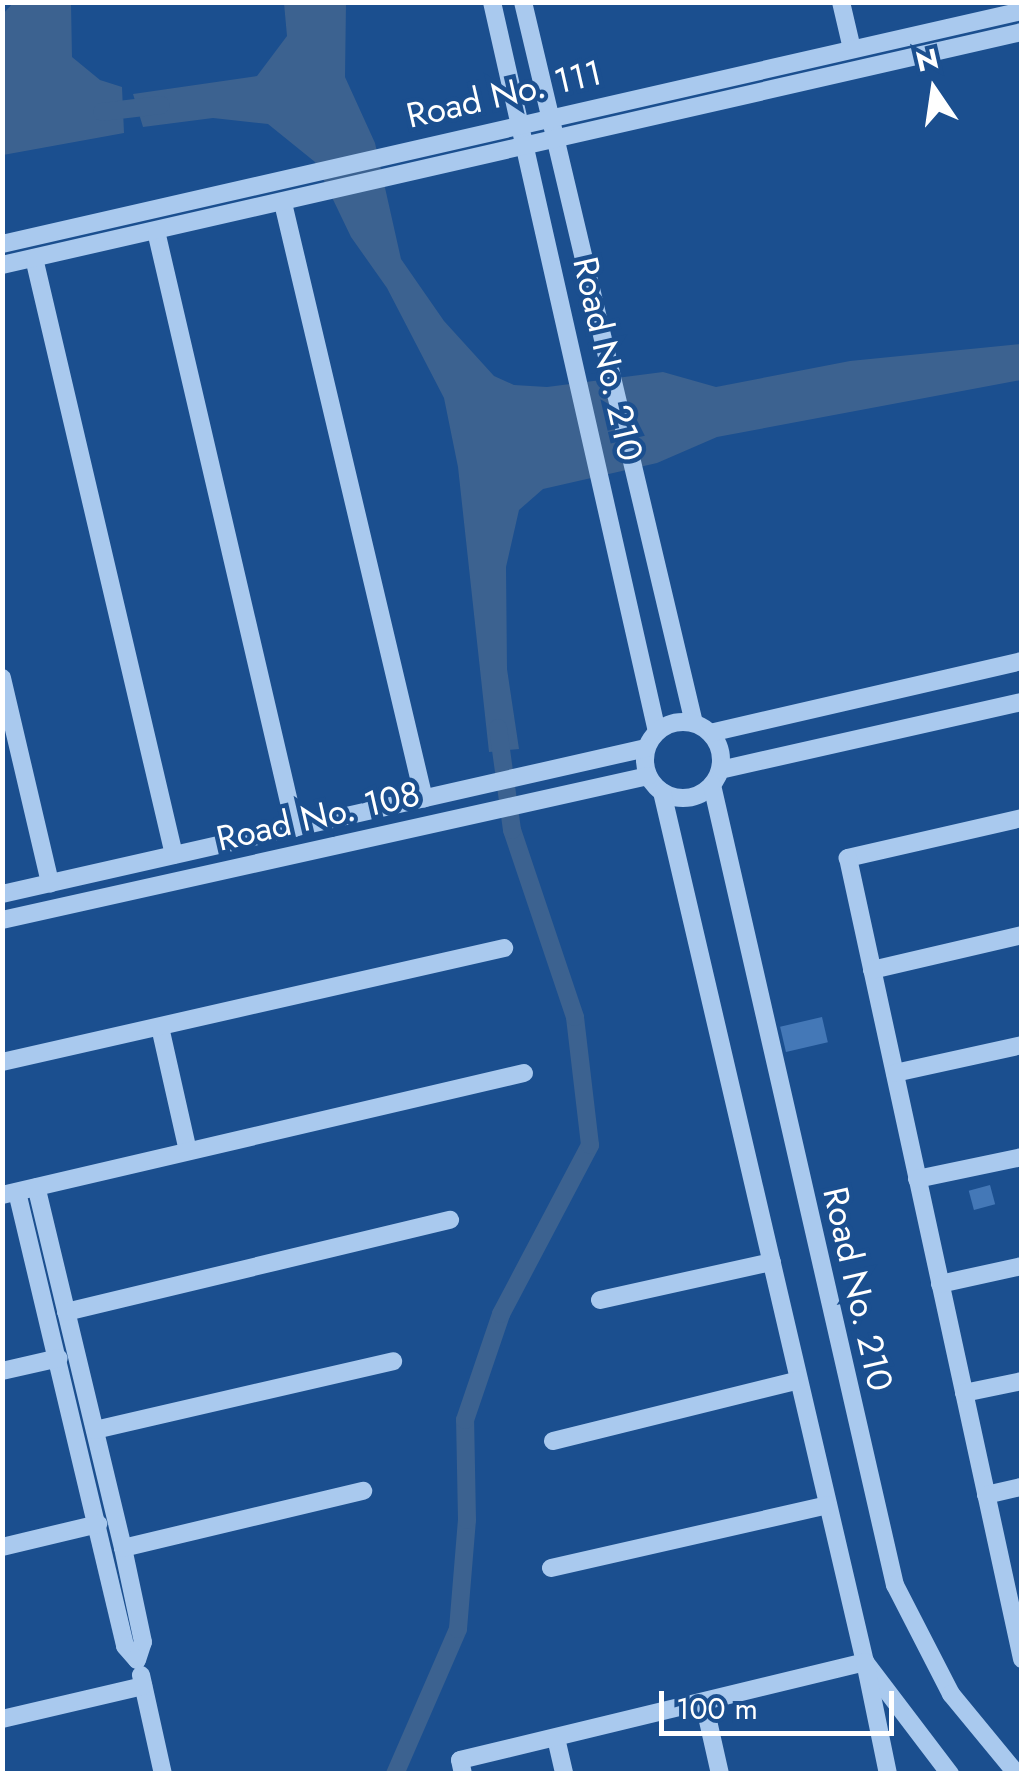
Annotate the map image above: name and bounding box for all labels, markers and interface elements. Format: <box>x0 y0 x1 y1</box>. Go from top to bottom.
text: N <box>912 38 943 83</box>
north arrow <box>884 40 984 140</box>
street label: Road No. 111 <box>402 51 606 137</box>
street label: Road No. 210 <box>564 253 652 465</box>
street label: Road No. 108 <box>212 772 424 860</box>
street label: Road No. 210 <box>814 1183 902 1395</box>
scale bar <box>664 1671 899 1733</box>
text: 100 m <box>676 1687 758 1730</box>

